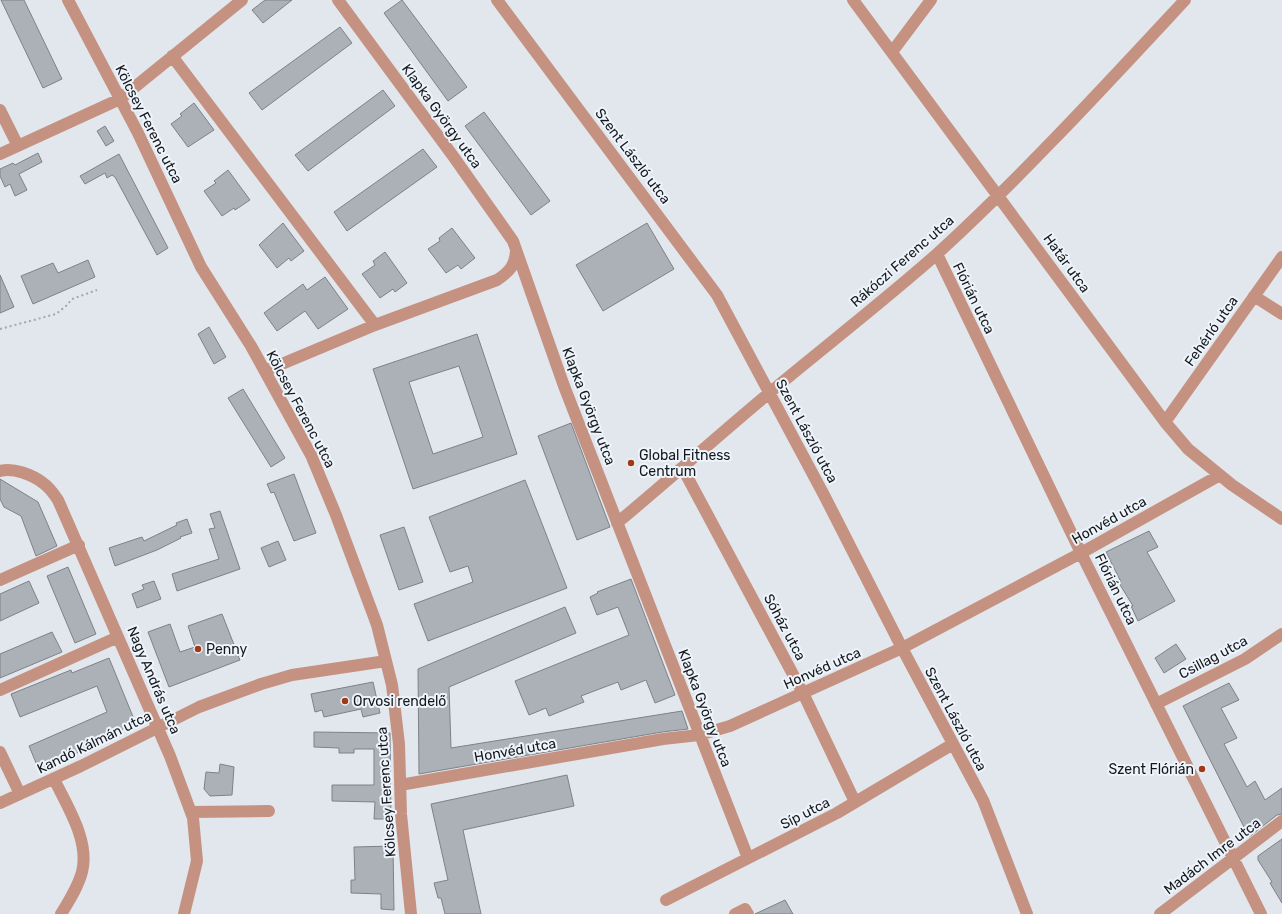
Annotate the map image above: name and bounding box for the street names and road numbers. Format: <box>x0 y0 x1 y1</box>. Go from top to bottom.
street label: Klapka György utca <box>398 61 485 172</box>
street label: Kölcsey Ferenc utca <box>111 62 186 186</box>
street label: Szent László utca <box>591 105 674 207</box>
street label: Rákóczi Ferenc utca <box>847 212 957 311</box>
street label: Határ utca <box>1040 231 1094 296</box>
street label: Flórián utca <box>949 260 998 337</box>
street label: Fehérló utca <box>1181 293 1242 370</box>
street label: Klapka György utca <box>558 345 619 468</box>
street label: Kölcsey Ferenc utca <box>262 348 339 471</box>
street label: Szent László utca <box>772 376 841 486</box>
street label: Honvéd utca <box>1069 493 1150 548</box>
street label: Flórián utca <box>1091 551 1140 628</box>
street label: Sóház utca <box>760 591 809 663</box>
street label: Nagy András utca <box>123 624 184 737</box>
street label: Csillag utca <box>1176 632 1251 683</box>
street label: Honvéd utca <box>781 644 863 693</box>
street label: Klapka György utca <box>674 647 735 770</box>
street label: Szent László utca <box>921 664 990 774</box>
street label: Kandó Kálmán utca <box>34 707 154 778</box>
street label: Kölcsey Ferenc utca <box>373 726 400 858</box>
street label: Honvéd utca <box>473 735 557 766</box>
street label: Síp utca <box>778 794 833 833</box>
street label: Madách Imre utca <box>1161 815 1264 898</box>

